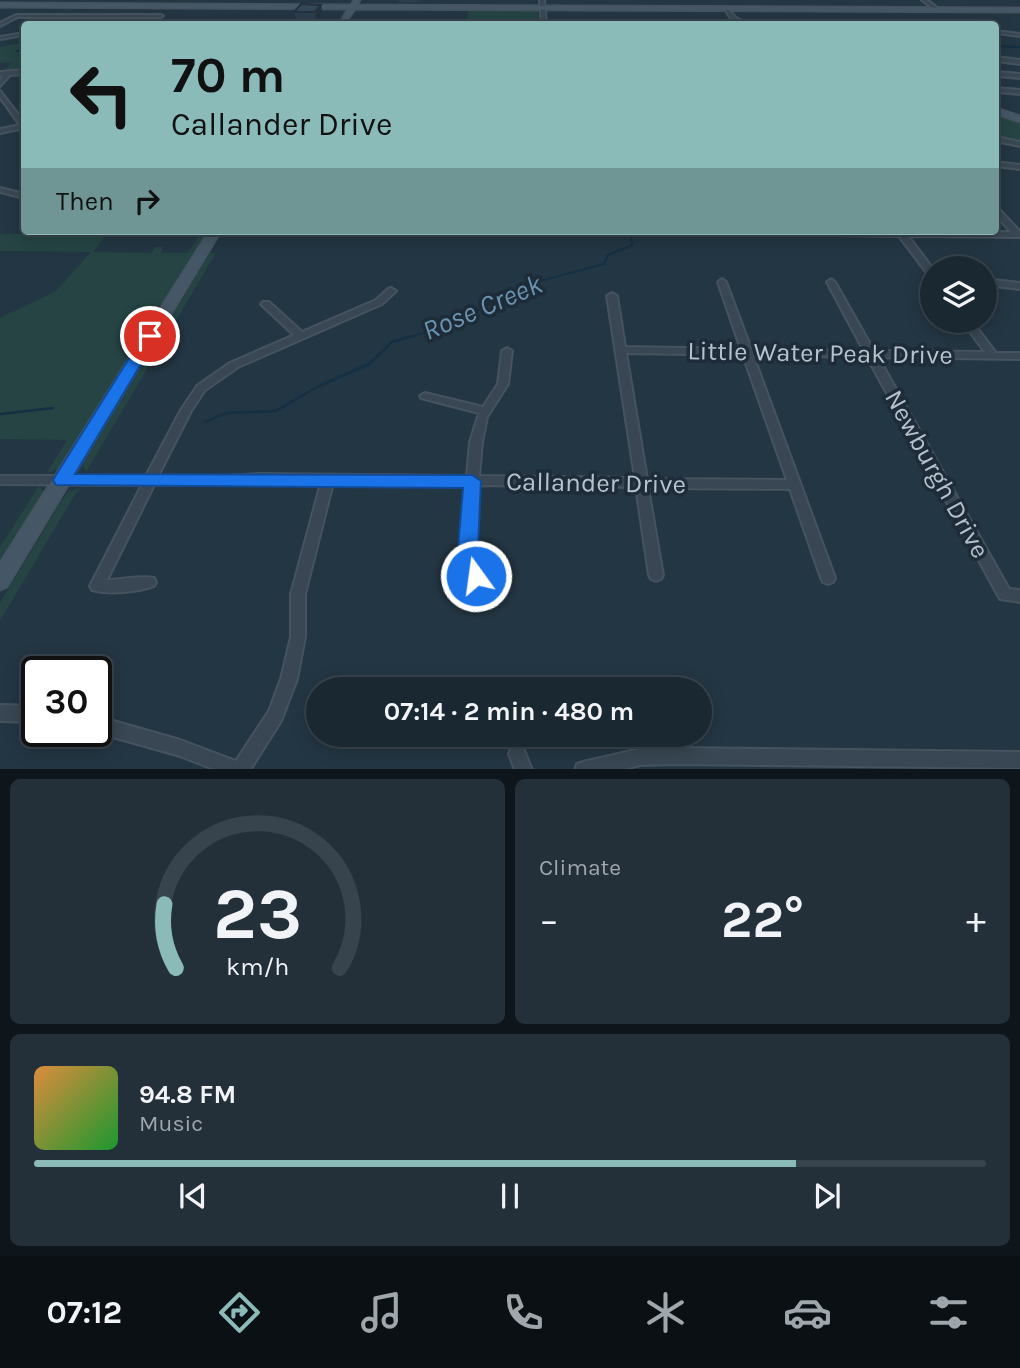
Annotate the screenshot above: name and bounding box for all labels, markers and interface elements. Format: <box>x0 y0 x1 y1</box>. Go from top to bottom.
text: 70 m <box>171 47 285 104</box>
icon: left <box>56 49 147 140</box>
text: Callander Drive <box>171 106 392 143</box>
icon: right <box>128 182 166 220</box>
text: Then <box>56 186 114 217</box>
map controls <box>920 256 997 333</box>
button: layers <box>920 256 997 333</box>
water label: Rose Creek <box>417 267 547 347</box>
pin <box>120 306 180 366</box>
icon: arrive <box>131 317 169 355</box>
street label: Little Water Peak Drive <box>687 335 953 371</box>
street label: Newburgh Drive <box>878 385 996 563</box>
street label: Callander Drive <box>506 466 686 500</box>
position arrow <box>439 539 513 613</box>
speed limit sign: 30 <box>21 656 112 747</box>
text: 07:14 · 2 min · 480 m <box>384 696 634 727</box>
text: Climate <box>539 854 621 881</box>
text: 23 <box>213 871 302 956</box>
text: 22° <box>721 889 804 950</box>
text: − <box>539 898 559 943</box>
text: + <box>966 898 986 943</box>
text: km/h <box>226 951 289 980</box>
text: 94.8 FM <box>139 1079 236 1110</box>
text: Music <box>139 1110 203 1137</box>
icon: previous <box>174 1177 212 1215</box>
icon: pause <box>491 1177 529 1215</box>
icon: next <box>808 1177 846 1215</box>
icon: directions <box>215 1288 264 1337</box>
icon: music <box>357 1288 406 1337</box>
icon: phone <box>499 1288 548 1337</box>
icon: climate <box>641 1288 690 1337</box>
icon: car <box>783 1288 832 1337</box>
icon: filters <box>924 1288 973 1337</box>
text: 07:12 <box>46 1294 122 1331</box>

